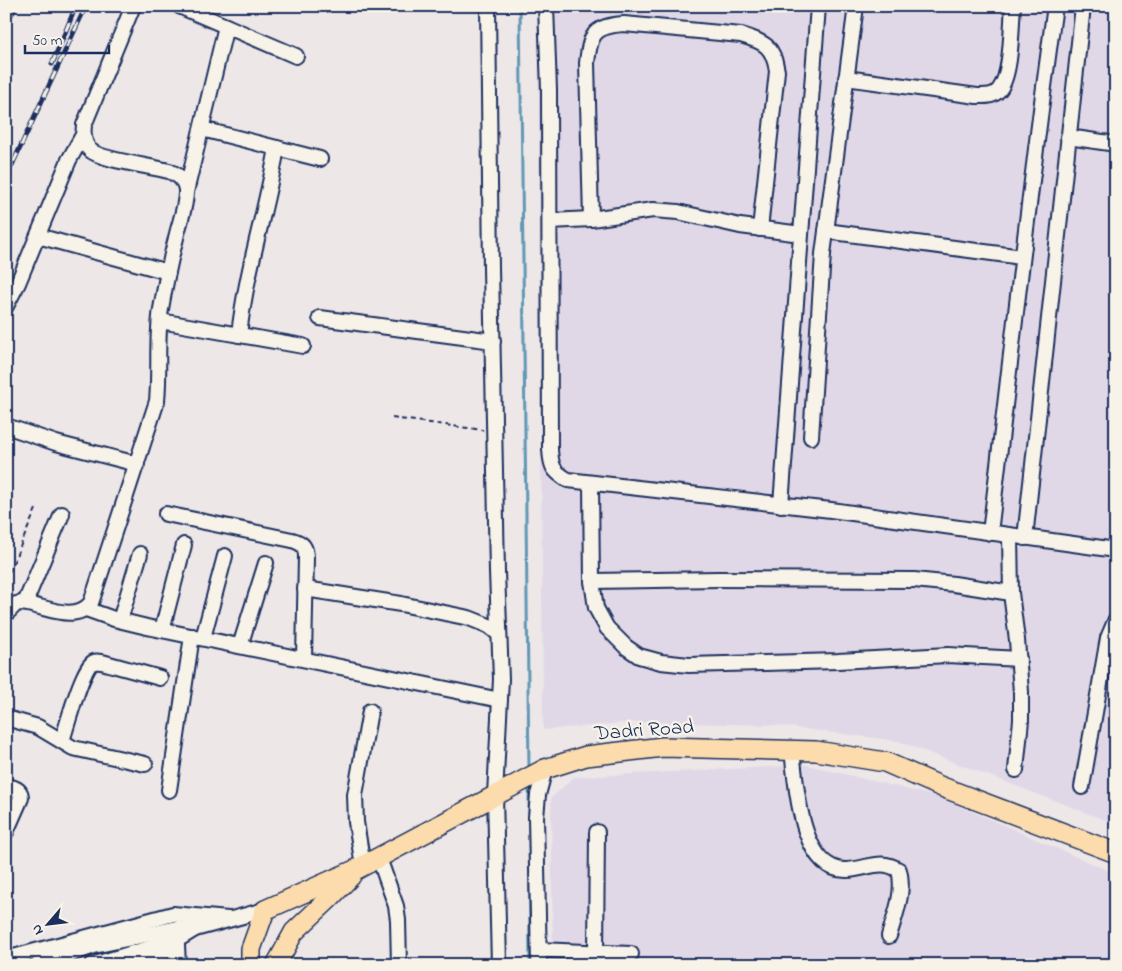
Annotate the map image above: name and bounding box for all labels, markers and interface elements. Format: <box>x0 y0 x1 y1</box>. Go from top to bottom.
scale bar <box>25 22 109 54</box>
text: 50 m <box>32 30 63 52</box>
street label: Dadri Road <box>592 713 695 750</box>
north arrow <box>22 898 72 948</box>
text: N <box>26 920 49 939</box>

